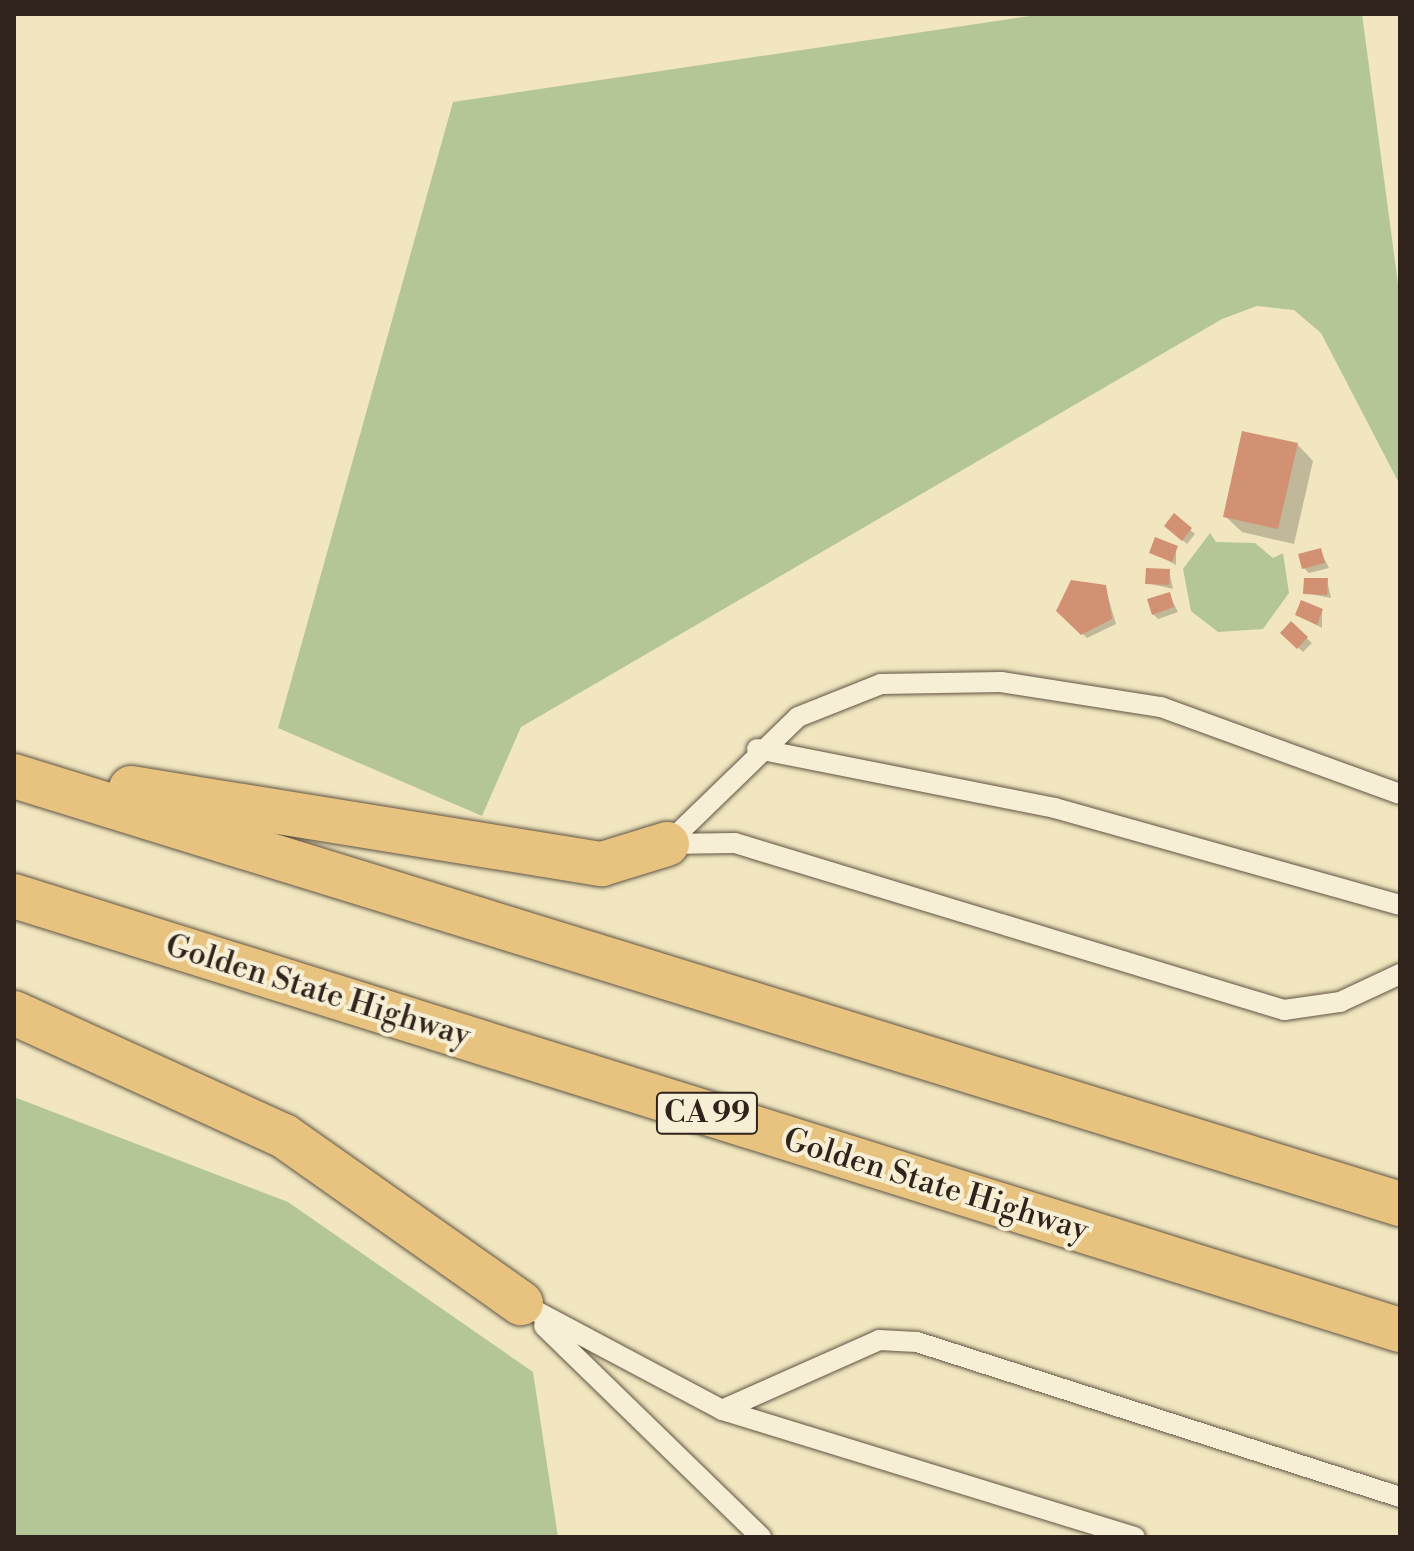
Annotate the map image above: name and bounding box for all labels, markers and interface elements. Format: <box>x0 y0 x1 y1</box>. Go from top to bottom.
street label: Golden State Highway <box>161 926 475 1056</box>
road number: CA 99 <box>655 1087 759 1139</box>
street label: Golden State Highway <box>779 1120 1093 1250</box>

